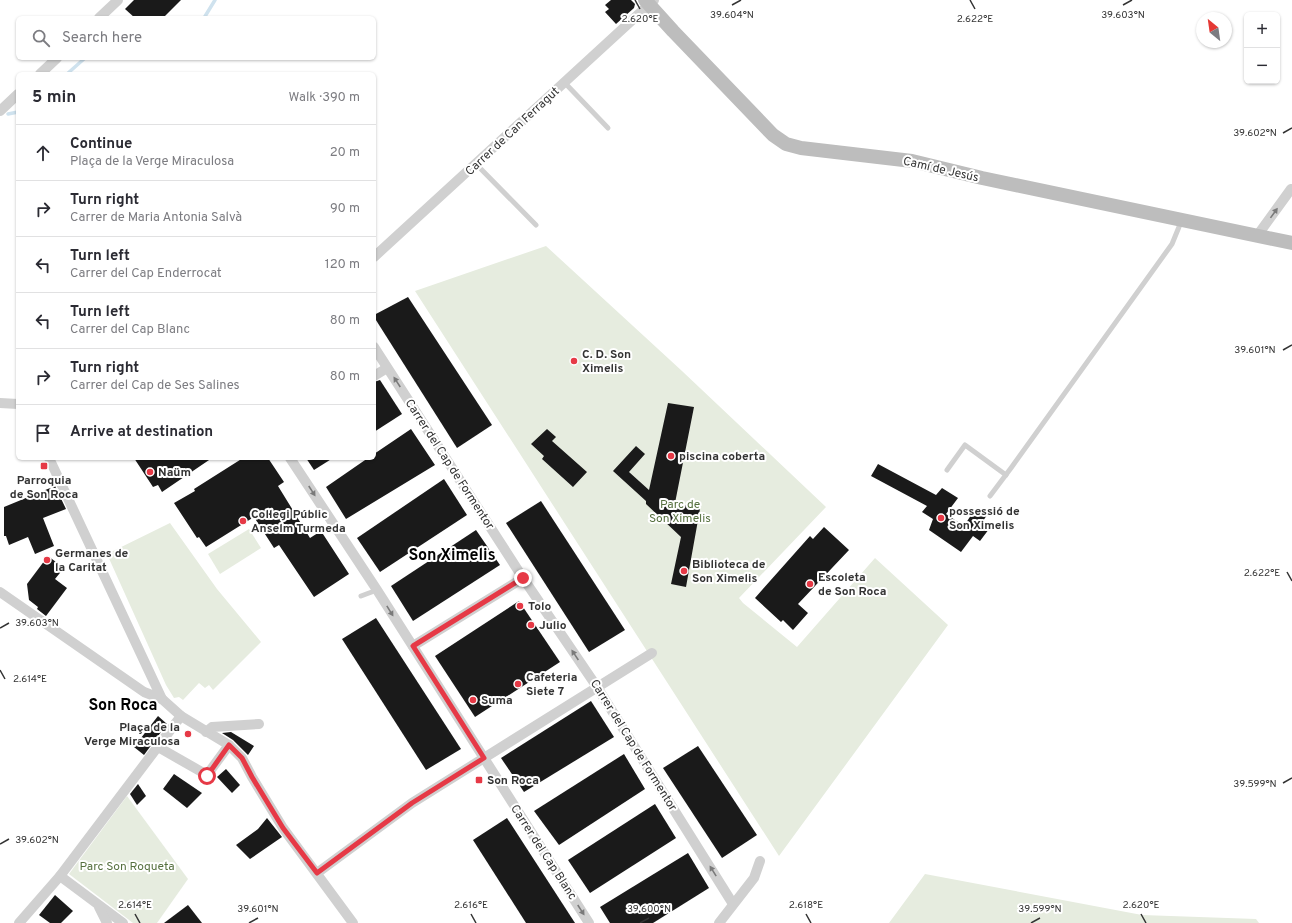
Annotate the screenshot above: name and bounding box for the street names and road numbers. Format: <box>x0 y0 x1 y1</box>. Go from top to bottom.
street label: Carrer de Can Ferragut <box>462 84 563 180</box>
street label: Camí de Jesús <box>901 154 980 186</box>
street label: Carrer del Cap de Formentor <box>401 396 498 533</box>
street label: Carrer del Cap de Formentor <box>586 677 681 815</box>
street label: Carrer del Cap Blanc <box>506 802 580 903</box>

